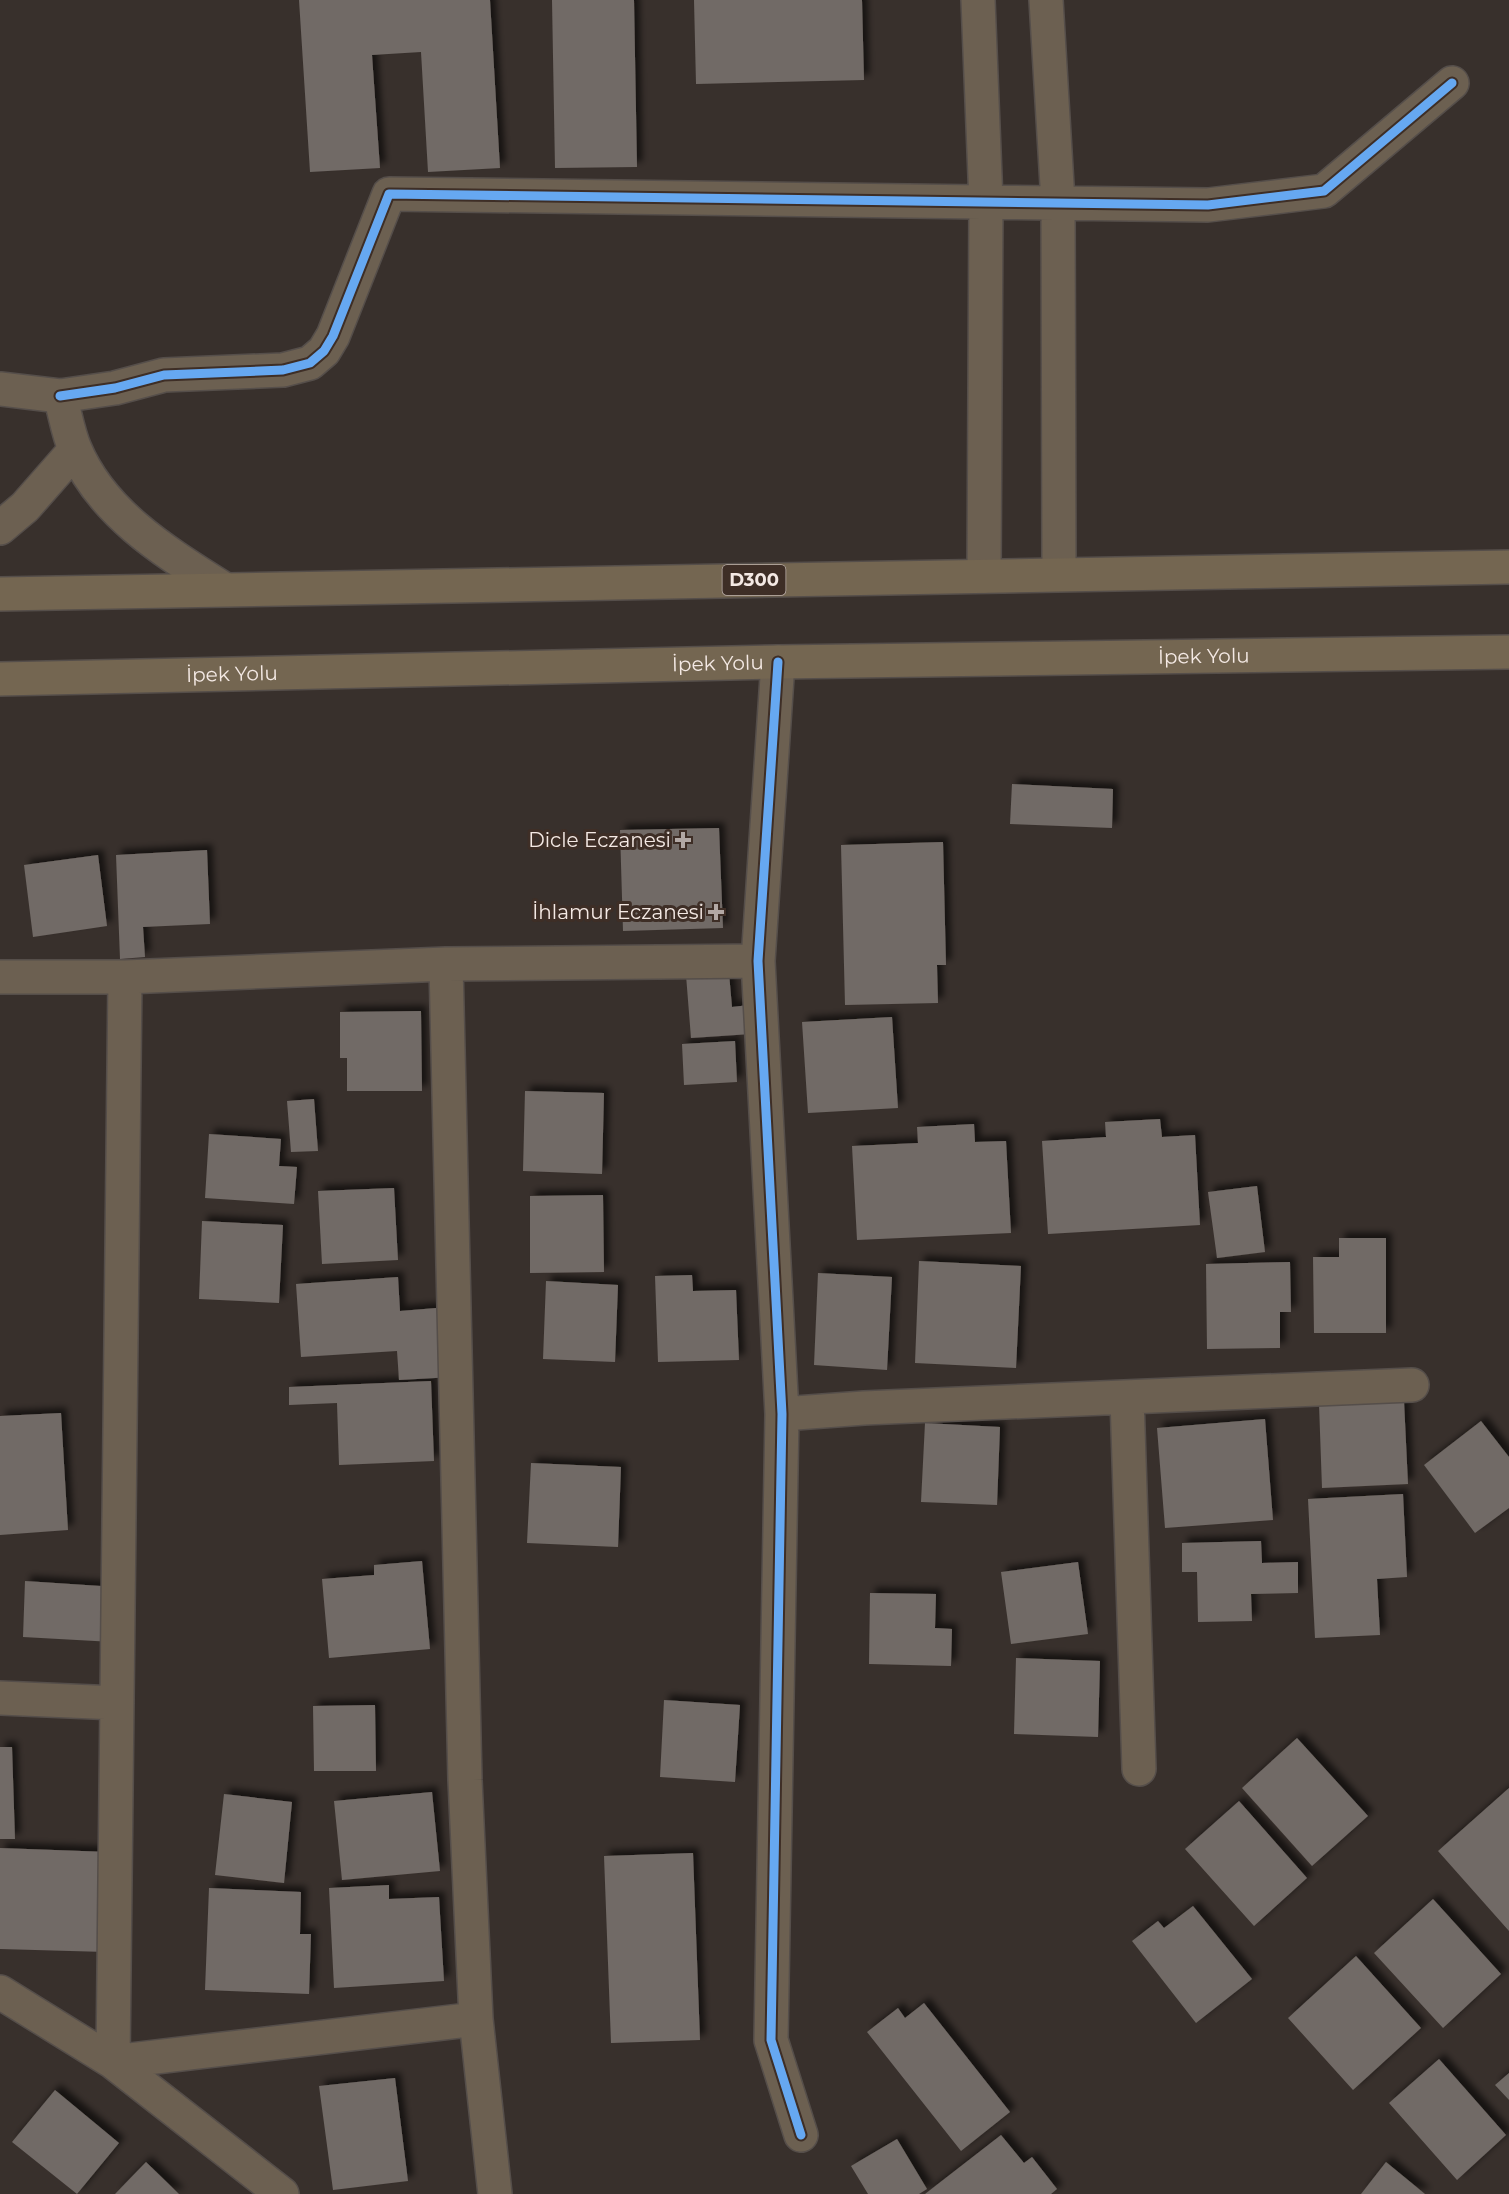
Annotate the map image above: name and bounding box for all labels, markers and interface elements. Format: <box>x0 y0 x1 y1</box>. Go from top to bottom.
road number: D300 <box>722 565 786 595</box>
street label: İpek Yolu <box>1158 644 1250 669</box>
street label: İpek Yolu <box>672 650 764 676</box>
street label: İpek Yolu <box>186 661 278 687</box>
place label: Dicle Eczanesi <box>528 828 671 852</box>
marker: Dicle Eczanesi <box>676 833 690 847</box>
place label: İhlamur Eczanesi <box>532 900 704 924</box>
marker: İhlamur Eczanesi <box>709 905 723 919</box>

